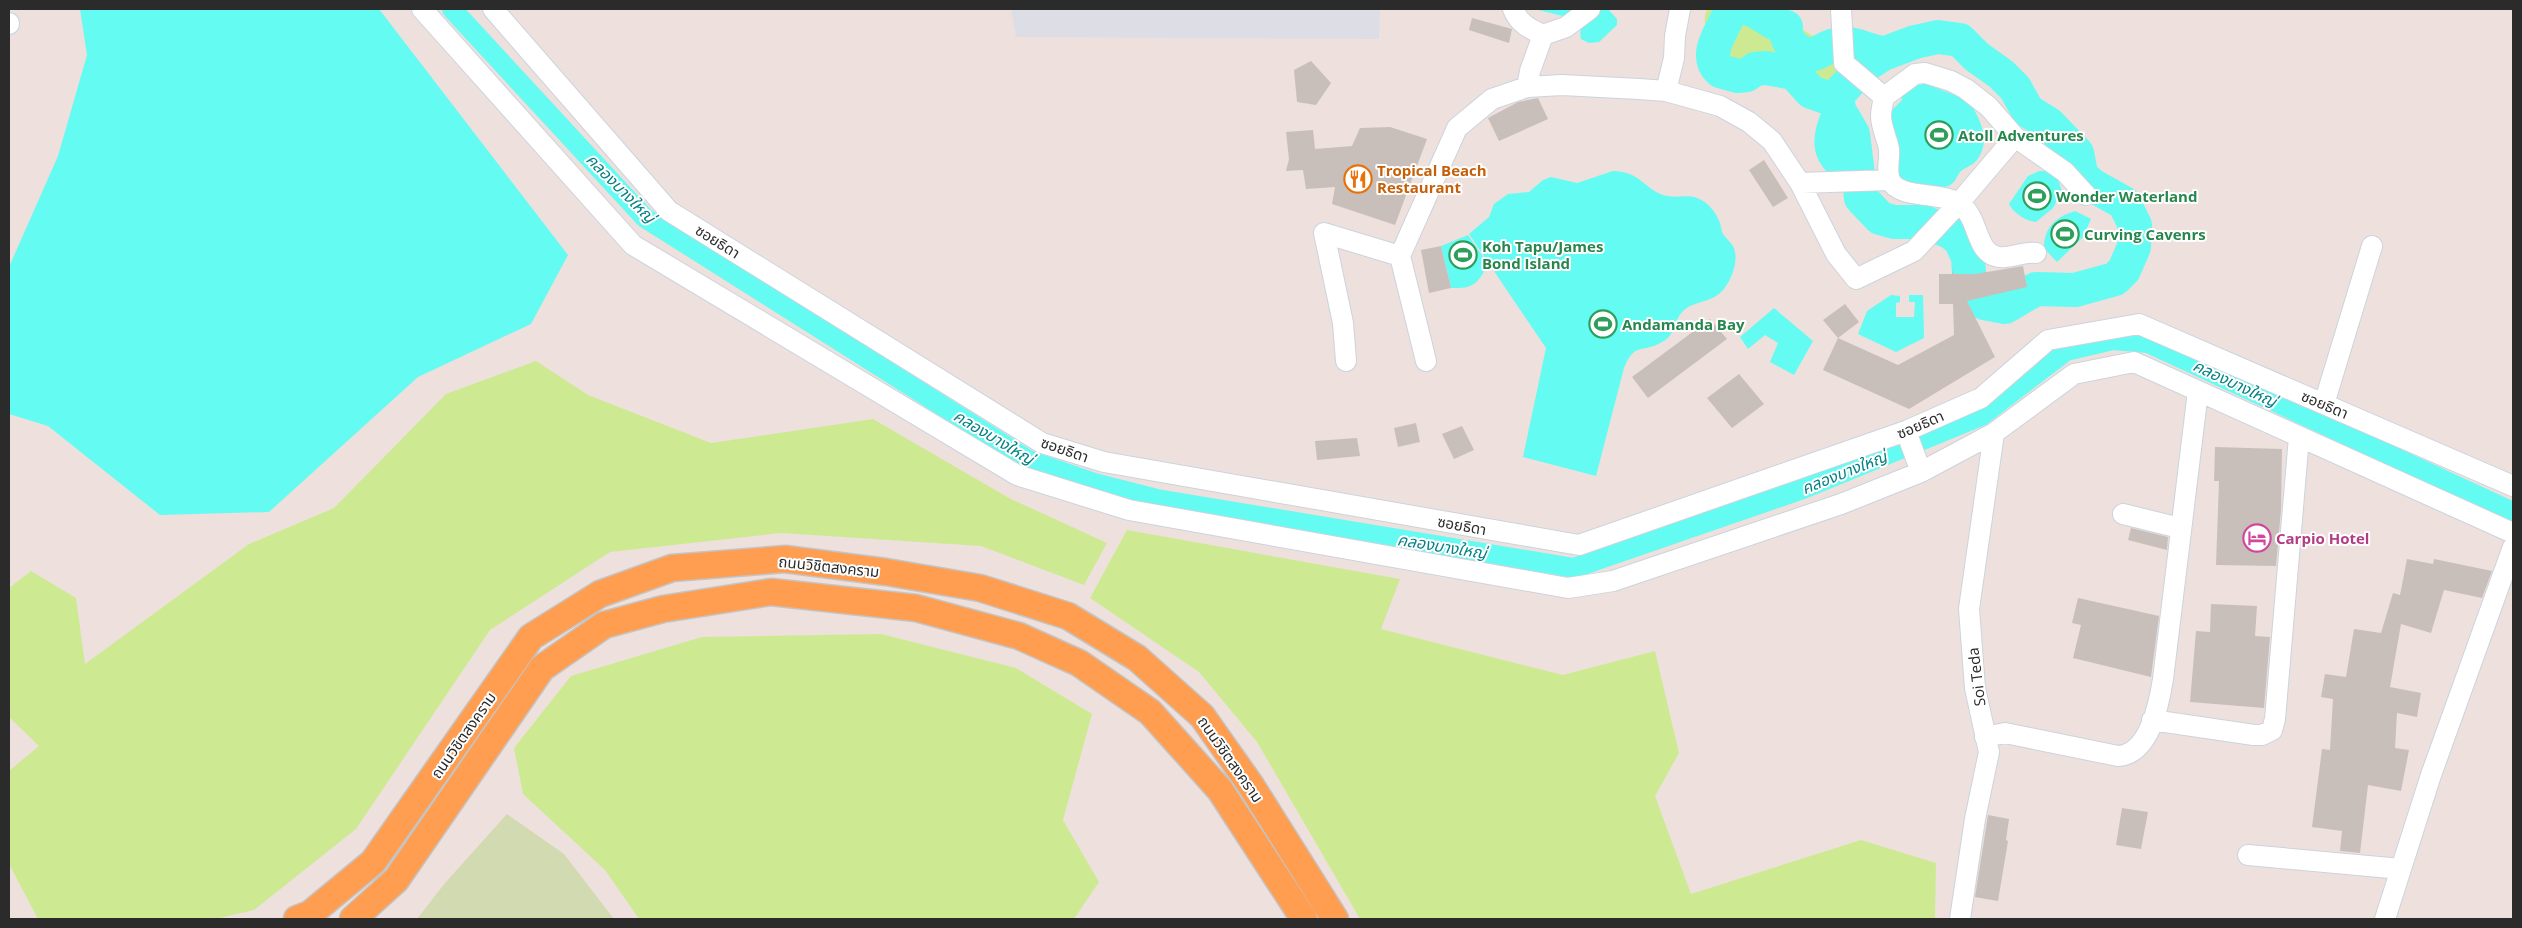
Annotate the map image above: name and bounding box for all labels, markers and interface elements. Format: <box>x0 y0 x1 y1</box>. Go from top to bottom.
sports icon: Atoll Adventures <box>1924 120 1954 150</box>
place label: Atoll Adventures <box>1958 125 2084 145</box>
water label: คลองบางใหญ่ <box>581 148 662 229</box>
place label: Tropical Beach Restaurant <box>1377 160 1487 197</box>
restaurant icon: Tropical Beach Restaurant <box>1343 164 1373 194</box>
sports icon: Wonder Waterland <box>2022 181 2052 211</box>
place label: Wonder Waterland <box>2056 186 2197 206</box>
street label: ซอยธิดา <box>692 219 744 263</box>
sports icon: Curving Cavenrs <box>2050 219 2080 249</box>
place label: Curving Cavenrs <box>2084 224 2206 244</box>
place label: Koh Tapu/James Bond Island <box>1482 236 1603 273</box>
sports icon: Koh Tapu/James Bond Island <box>1448 240 1478 270</box>
sports icon: Andamanda Bay <box>1588 309 1618 339</box>
place label: Andamanda Bay <box>1622 314 1745 334</box>
water label: คลองบางใหญ่ <box>2190 354 2282 413</box>
street label: ซอยธิดา <box>2298 385 2352 423</box>
water label: คลองบางใหญ่ <box>950 404 1040 471</box>
street label: ซอยธิดา <box>1893 405 1947 443</box>
street label: ซอยธิดา <box>1038 432 1092 466</box>
water label: คลองบางใหญ่ <box>1798 444 1892 499</box>
street label: ซอยธิดา <box>1436 511 1488 539</box>
hotel icon: Carpio Hotel <box>2242 523 2272 553</box>
water label: คลองบางใหญ่ <box>1396 528 1490 564</box>
place label: Carpio Hotel <box>2276 528 2369 548</box>
street label: ถนนวิชิตสงคราม <box>778 551 880 581</box>
street label: Soi Teda <box>1962 646 1990 708</box>
street label: ถนนวิชิตสงคราม <box>426 688 500 782</box>
street label: ถนนวิชิตสงคราม <box>1194 712 1268 806</box>

